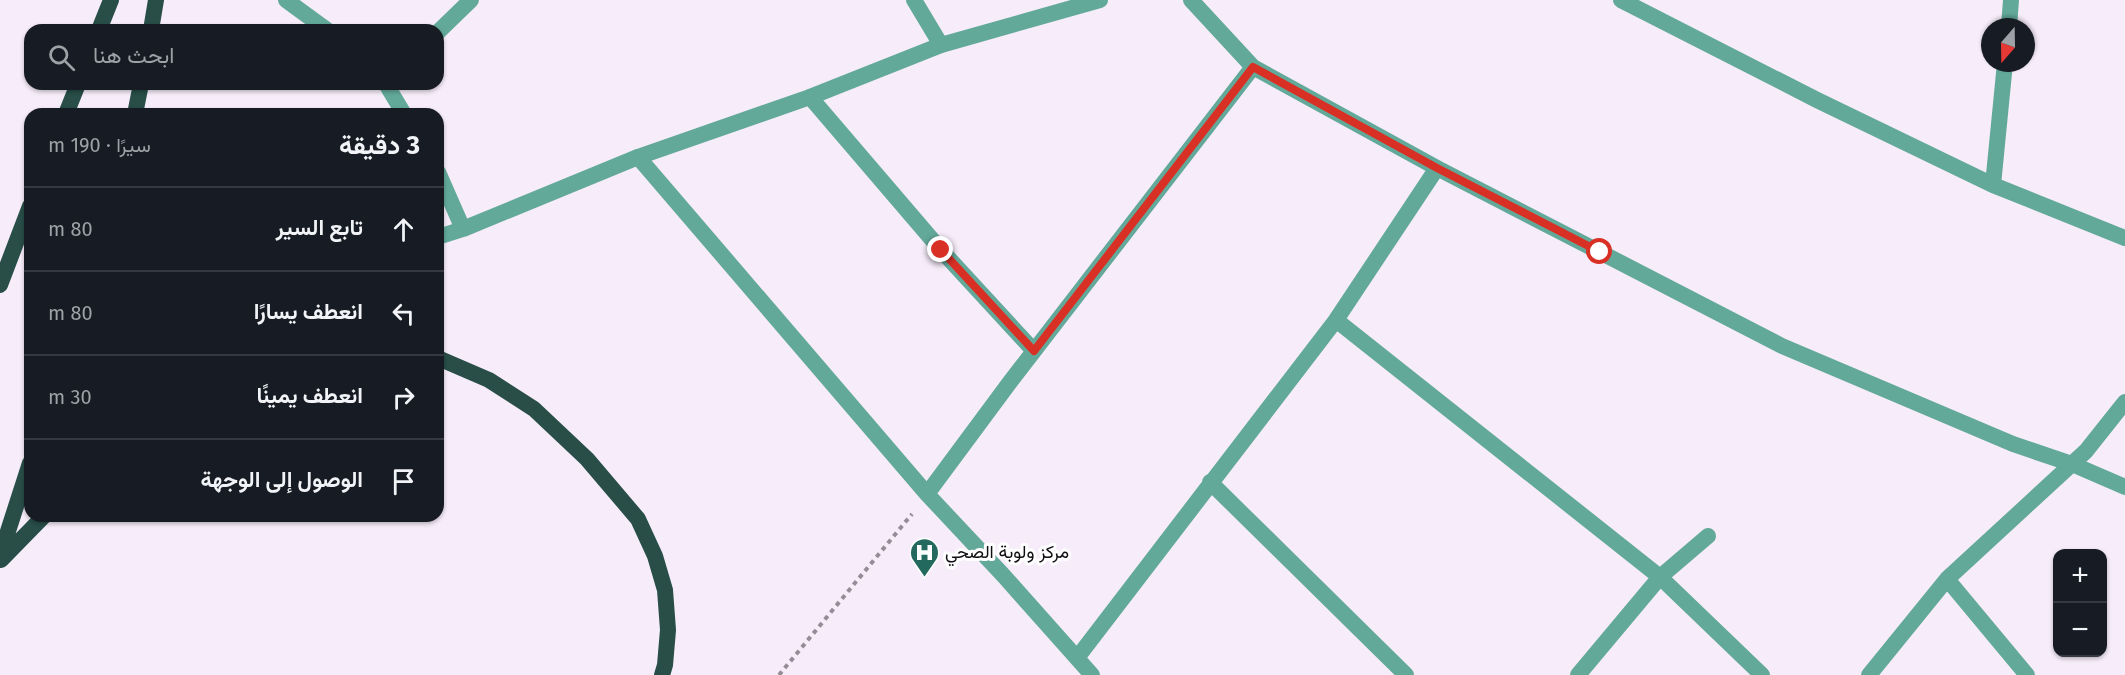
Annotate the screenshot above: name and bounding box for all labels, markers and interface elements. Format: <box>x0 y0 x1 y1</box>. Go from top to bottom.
north arrow <box>1981 18 2035 72</box>
search box <box>24 24 444 90</box>
icon: search <box>45 41 78 74</box>
text: ابحث هنا <box>93 42 174 69</box>
text: 3 دقيقة <box>339 130 420 161</box>
text: سيرًا · 190 m <box>48 133 151 157</box>
icon: ahead <box>387 213 420 246</box>
text: تابع السير <box>276 214 363 241</box>
text: 80 m <box>48 217 93 241</box>
route end <box>927 236 953 262</box>
route start <box>1586 238 1612 264</box>
icon: left <box>387 297 420 330</box>
text: انعطف يسارًا <box>254 298 363 325</box>
text: 80 m <box>48 301 93 325</box>
icon: right <box>387 381 420 414</box>
text: انعطف يمينًا <box>256 382 363 409</box>
text: 30 m <box>48 385 92 409</box>
icon: arrive <box>387 465 420 498</box>
text: الوصول إلى الوجهة <box>200 466 363 493</box>
hospital icon: مركز ولوبة الصحي <box>908 536 940 578</box>
place label: مركز ولوبة الصحي <box>945 541 1069 567</box>
map controls <box>2053 549 2107 657</box>
button: + <box>2053 549 2107 603</box>
button: − <box>2053 603 2107 657</box>

